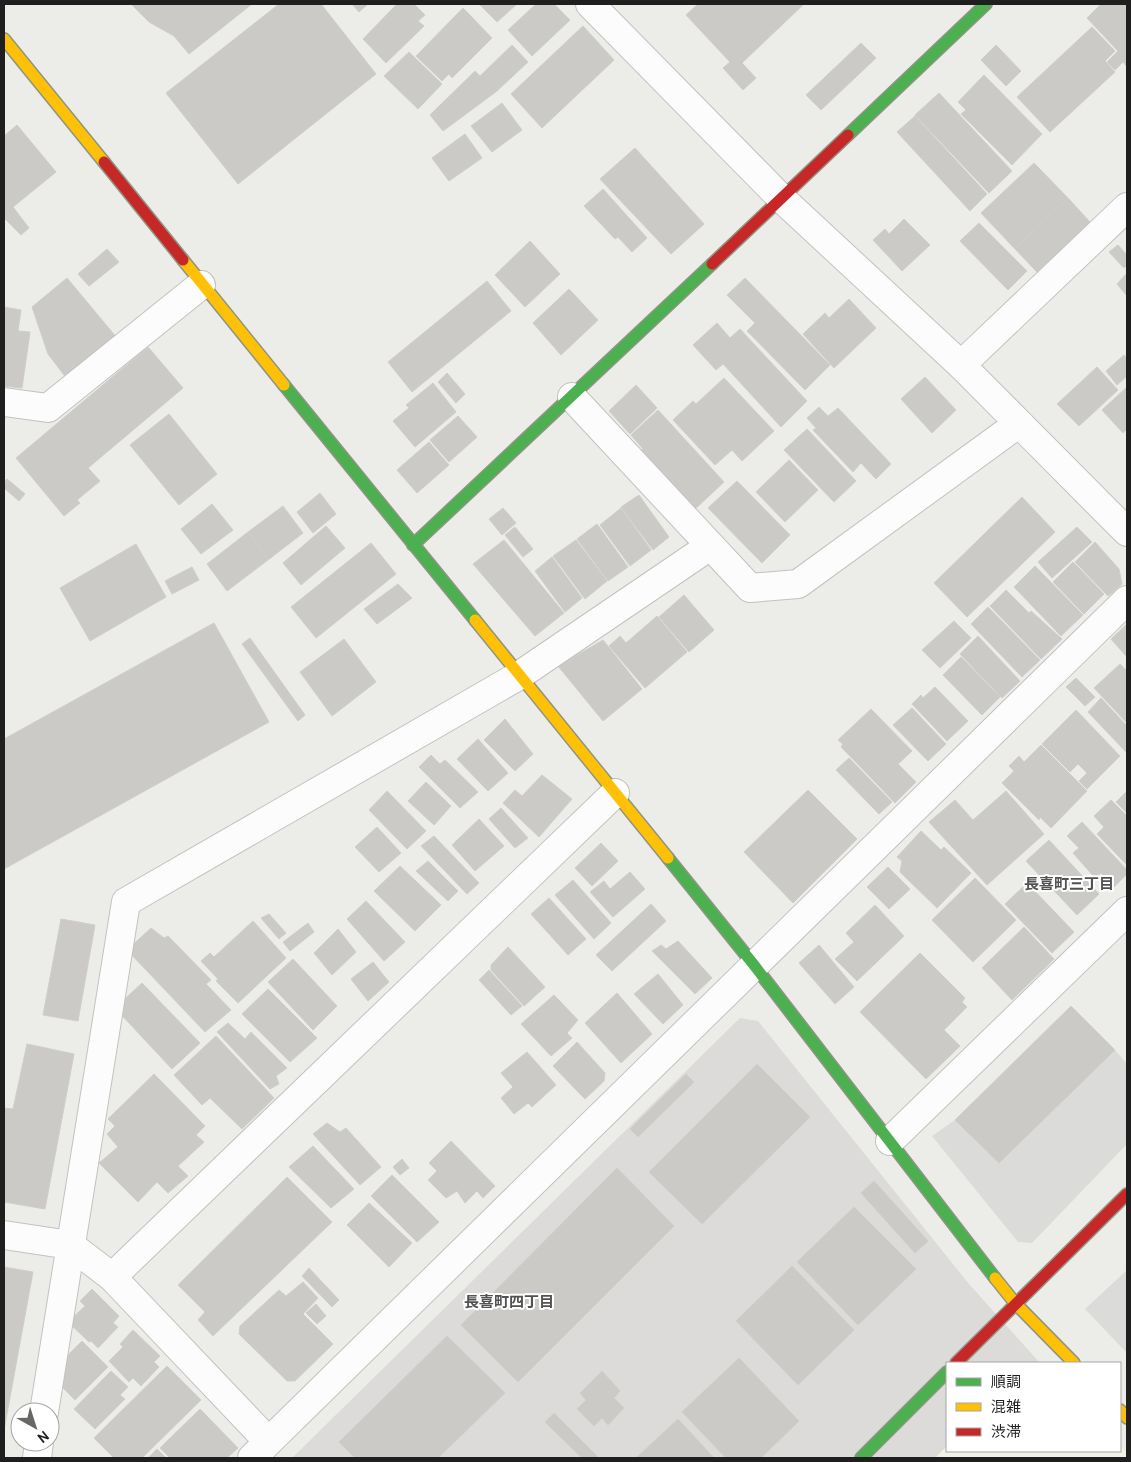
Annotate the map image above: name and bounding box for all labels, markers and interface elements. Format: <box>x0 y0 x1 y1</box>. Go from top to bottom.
district label: 長喜町三丁目 <box>1024 875 1114 893</box>
district label: 長喜町四丁目 <box>464 1293 554 1311</box>
legend <box>946 1362 1121 1452</box>
text: 順調 <box>991 1373 1021 1391</box>
text: 混雑 <box>991 1398 1021 1416</box>
north arrow <box>10 1402 60 1452</box>
text: 渋滞 <box>991 1423 1021 1441</box>
text: N <box>34 1427 53 1447</box>

